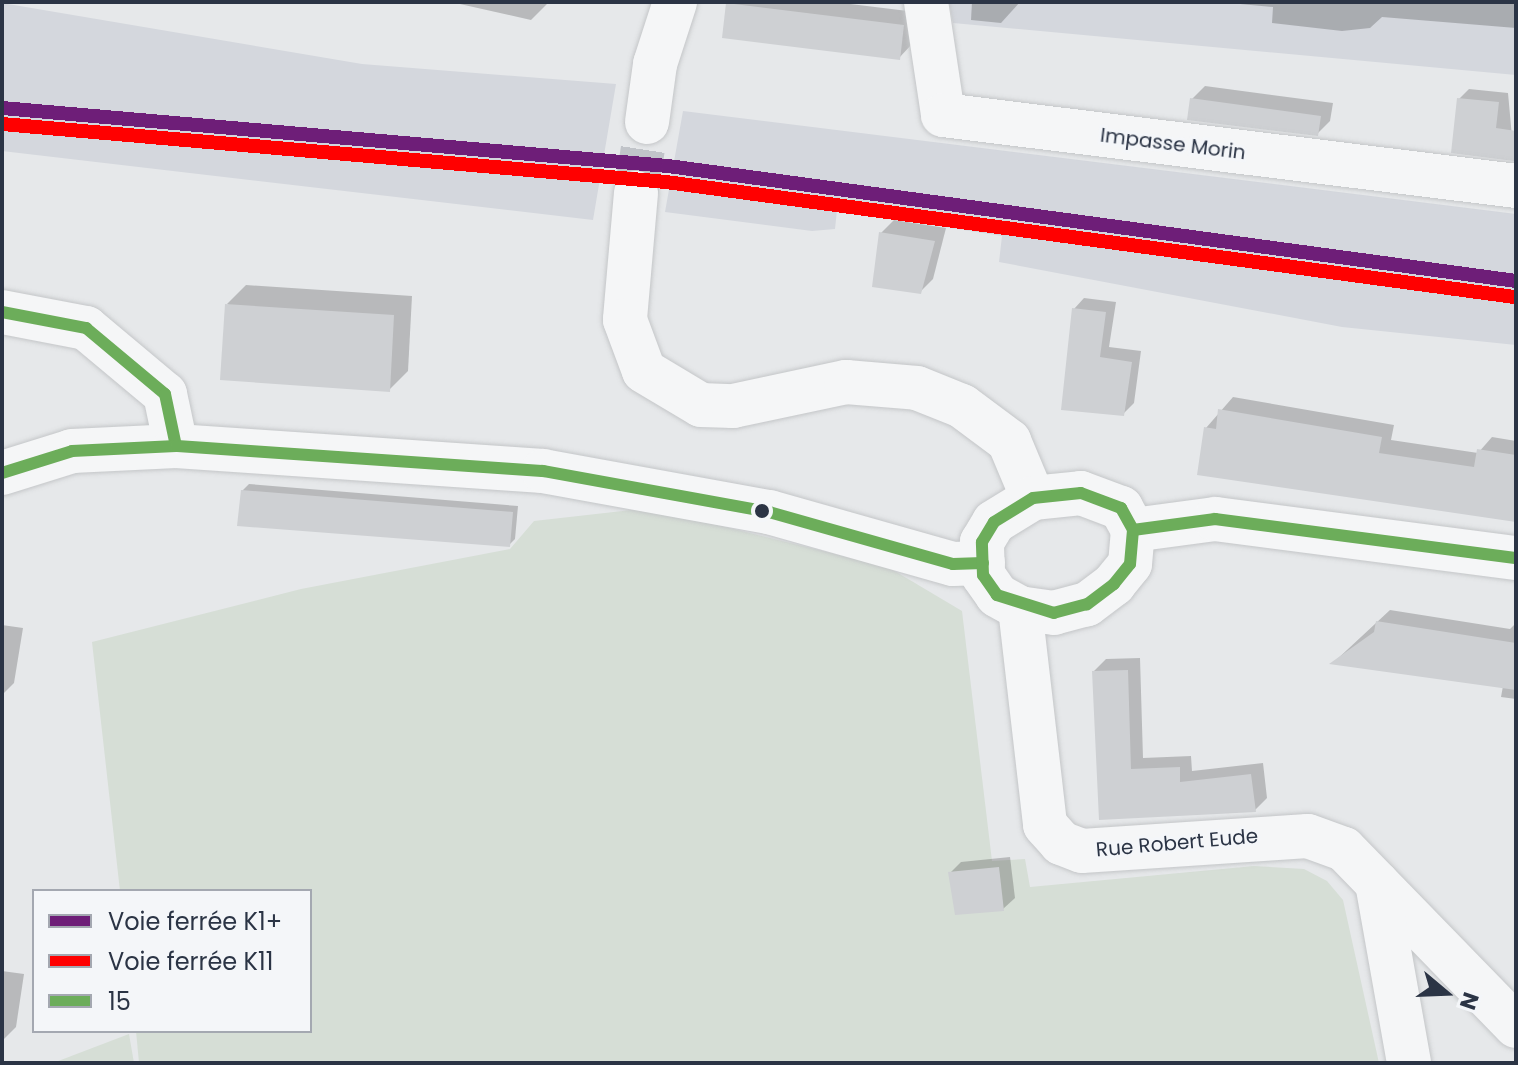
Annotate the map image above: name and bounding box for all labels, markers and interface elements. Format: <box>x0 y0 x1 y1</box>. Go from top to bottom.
street label: Impasse Morin <box>1099 123 1247 165</box>
unlabelled marker <box>754 503 770 519</box>
street label: Rue Robert Eude <box>1095 824 1259 862</box>
legend <box>32 889 312 1033</box>
text: Voie ferrée K1+ <box>108 905 282 938</box>
text: Voie ferrée K11 <box>108 945 273 978</box>
north arrow <box>1406 953 1486 1033</box>
text: 15 <box>108 985 131 1018</box>
text: N <box>1452 988 1487 1014</box>

